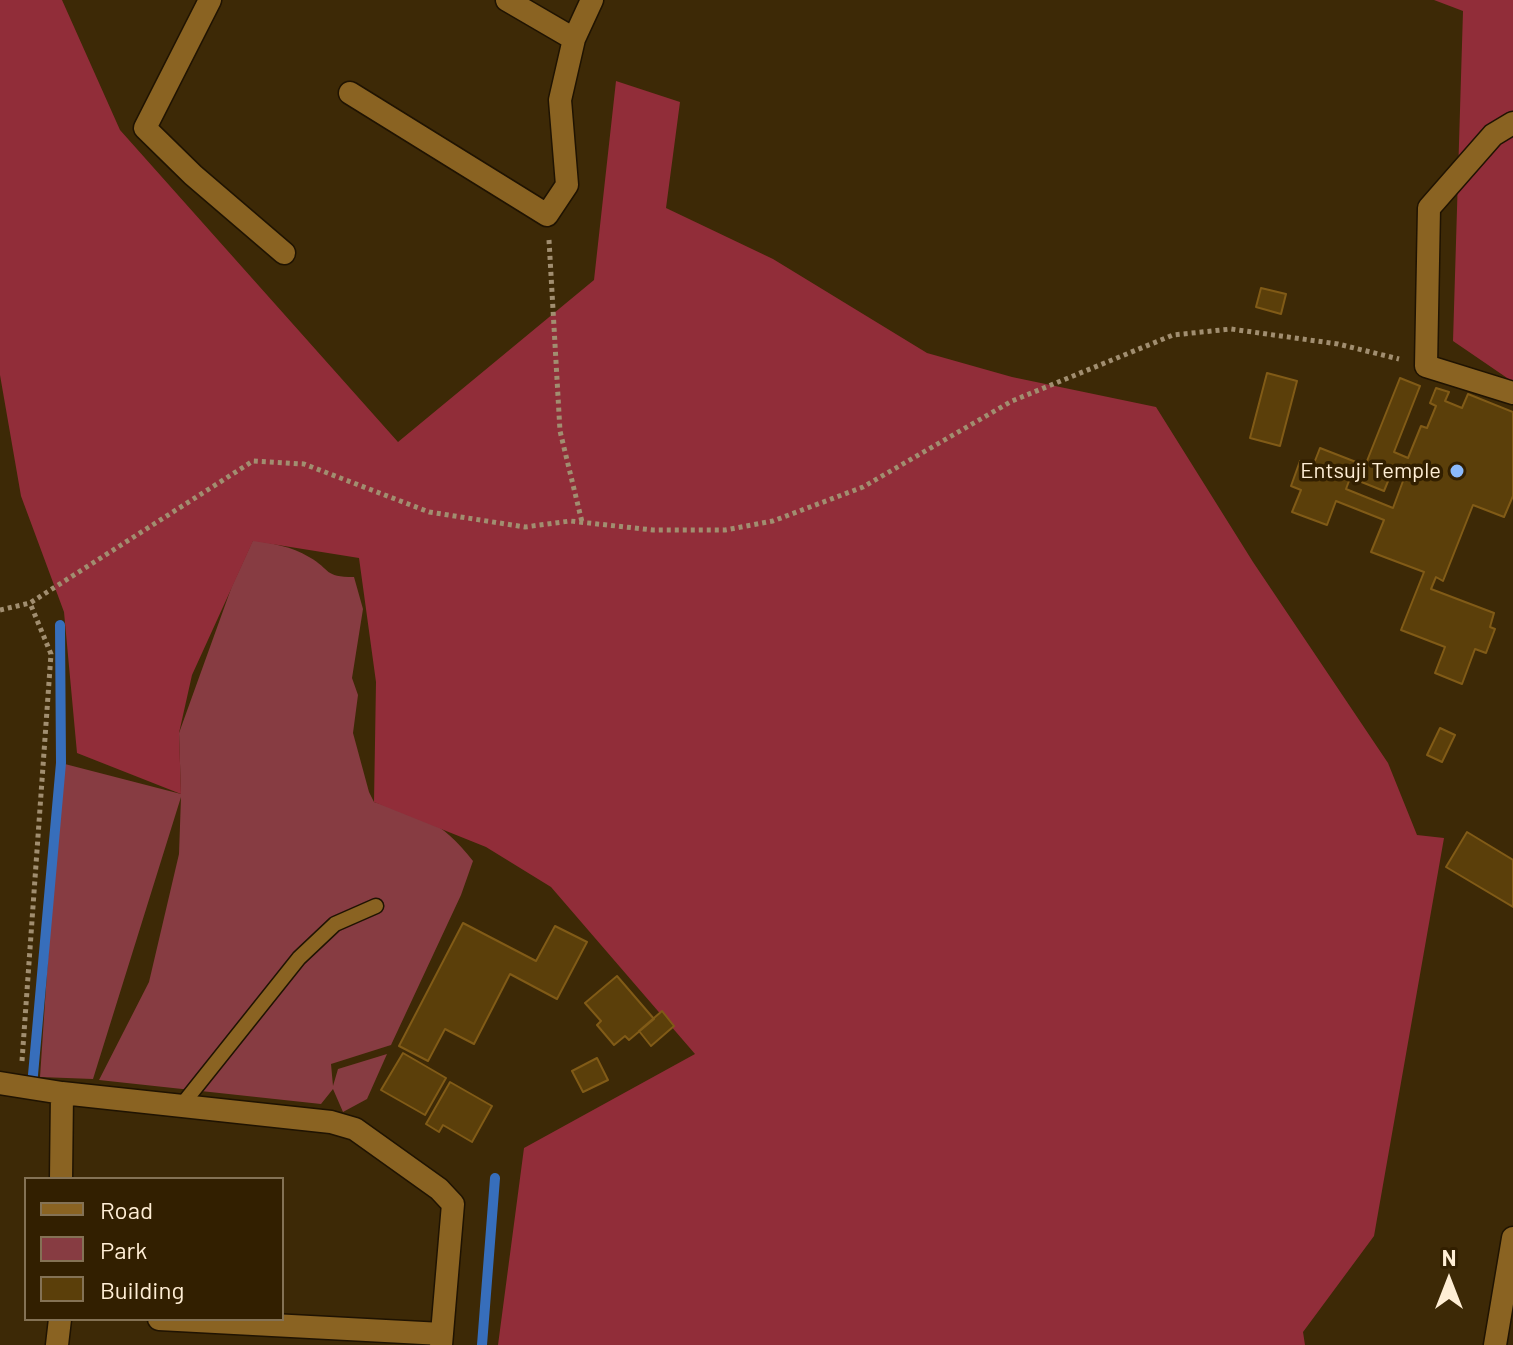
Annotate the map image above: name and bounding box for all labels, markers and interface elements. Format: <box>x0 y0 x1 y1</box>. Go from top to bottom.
place label: Entsuji Temple <box>1300 458 1441 484</box>
marker: Entsuji Temple <box>1448 462 1466 480</box>
legend <box>24 1177 284 1321</box>
text: Road <box>100 1195 153 1224</box>
text: Park <box>100 1235 147 1264</box>
north arrow <box>1409 1241 1489 1321</box>
text: N <box>1442 1244 1456 1270</box>
text: Building <box>100 1275 184 1304</box>

